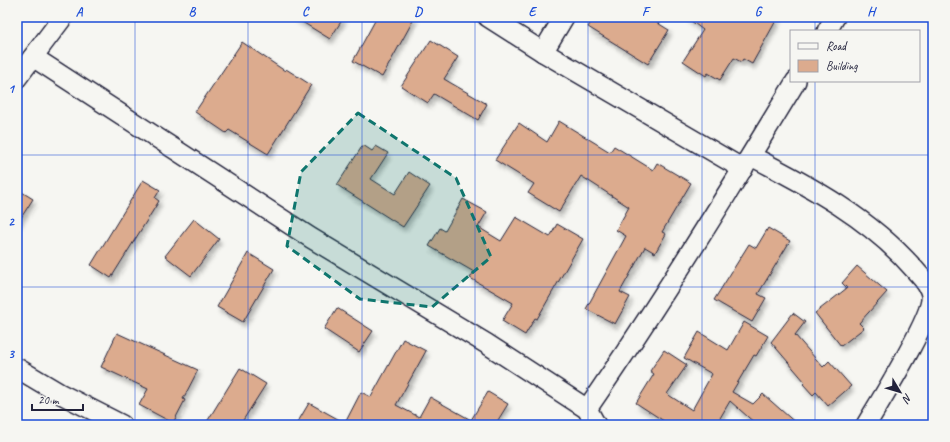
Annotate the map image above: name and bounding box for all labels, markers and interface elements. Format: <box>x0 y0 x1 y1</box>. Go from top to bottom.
text: A <box>76 4 84 20</box>
text: B <box>189 4 197 20</box>
text: C <box>302 4 310 20</box>
text: D <box>414 4 423 20</box>
text: E <box>529 4 538 20</box>
text: F <box>642 4 651 20</box>
text: G <box>755 4 763 20</box>
text: H <box>867 4 877 20</box>
legend <box>790 30 920 82</box>
text: Road <box>826 38 848 54</box>
text: Building <box>826 58 858 74</box>
text: 1 <box>8 81 16 97</box>
text: 2 <box>8 214 15 230</box>
text: 3 <box>8 346 15 362</box>
north arrow <box>880 372 920 412</box>
scale bar <box>32 386 83 412</box>
text: N <box>899 391 915 407</box>
text: 20 m <box>38 392 60 408</box>

